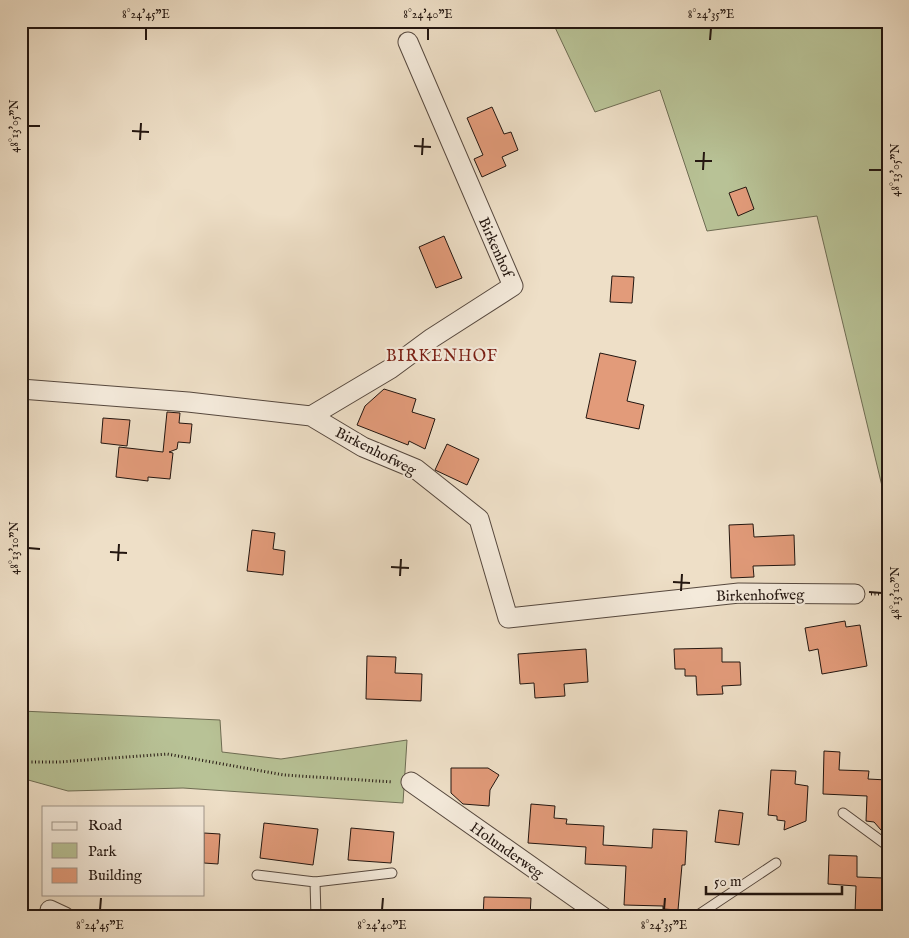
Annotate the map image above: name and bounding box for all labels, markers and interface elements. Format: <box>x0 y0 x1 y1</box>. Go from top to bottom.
text: 8°24'45"E <box>122 7 170 22</box>
text: 8°24'40"E <box>403 7 453 22</box>
text: 8°24'35"E <box>688 7 734 22</box>
text: 48°13'05"N <box>7 99 22 153</box>
text: 48°13'05"N <box>888 143 903 197</box>
street label: Birkenhof <box>474 214 518 282</box>
district label: BIRKENHOF <box>386 347 498 367</box>
street label: Birkenhofweg <box>332 423 420 480</box>
text: 48°13'10"N <box>7 521 22 575</box>
text: 48°13'10"N <box>888 566 903 620</box>
street label: Birkenhofweg <box>716 585 805 606</box>
legend <box>42 806 205 896</box>
text: Road <box>88 816 123 835</box>
street label: Holunderweg <box>466 818 548 883</box>
text: Park <box>88 842 118 861</box>
scale bar <box>706 863 843 895</box>
text: Building <box>88 866 143 885</box>
text: 50 m <box>714 872 742 891</box>
text: 8°24'45"E <box>76 918 124 933</box>
text: 8°24'40"E <box>357 918 407 933</box>
text: 8°24'35"E <box>641 918 687 933</box>

